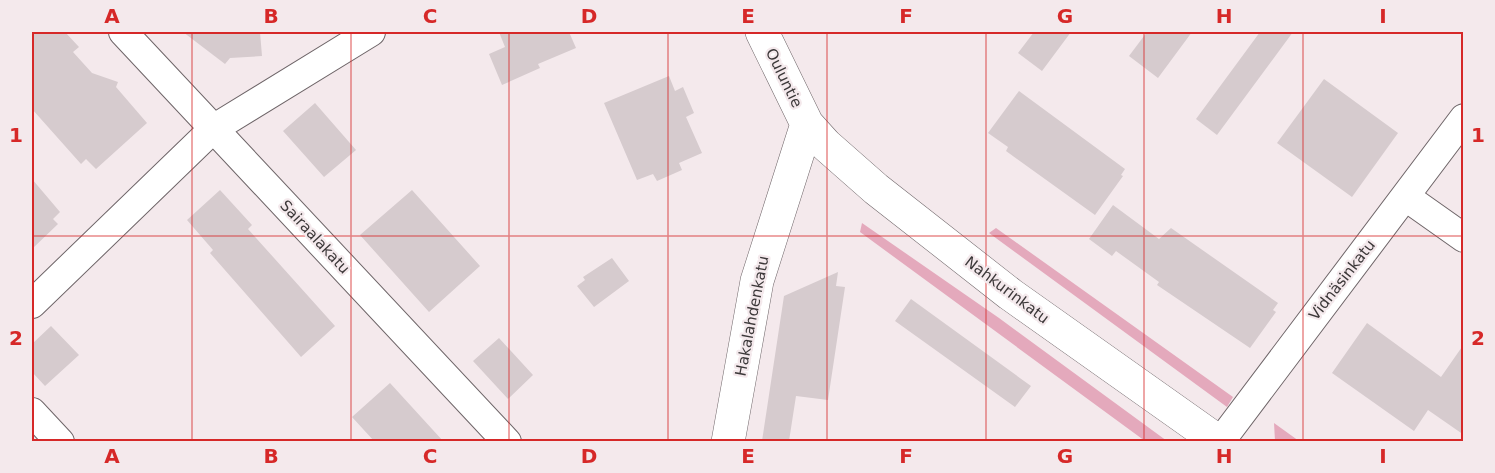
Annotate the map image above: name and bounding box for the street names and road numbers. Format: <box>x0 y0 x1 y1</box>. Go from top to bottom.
street label: Ouluntie <box>762 45 806 111</box>
street label: Sairaalakatu <box>276 197 354 277</box>
street label: Vidnäsinkatu <box>1305 236 1379 324</box>
street label: Nahkurinkatu <box>961 253 1053 327</box>
street label: Hakalahdenkatu <box>732 254 772 378</box>

